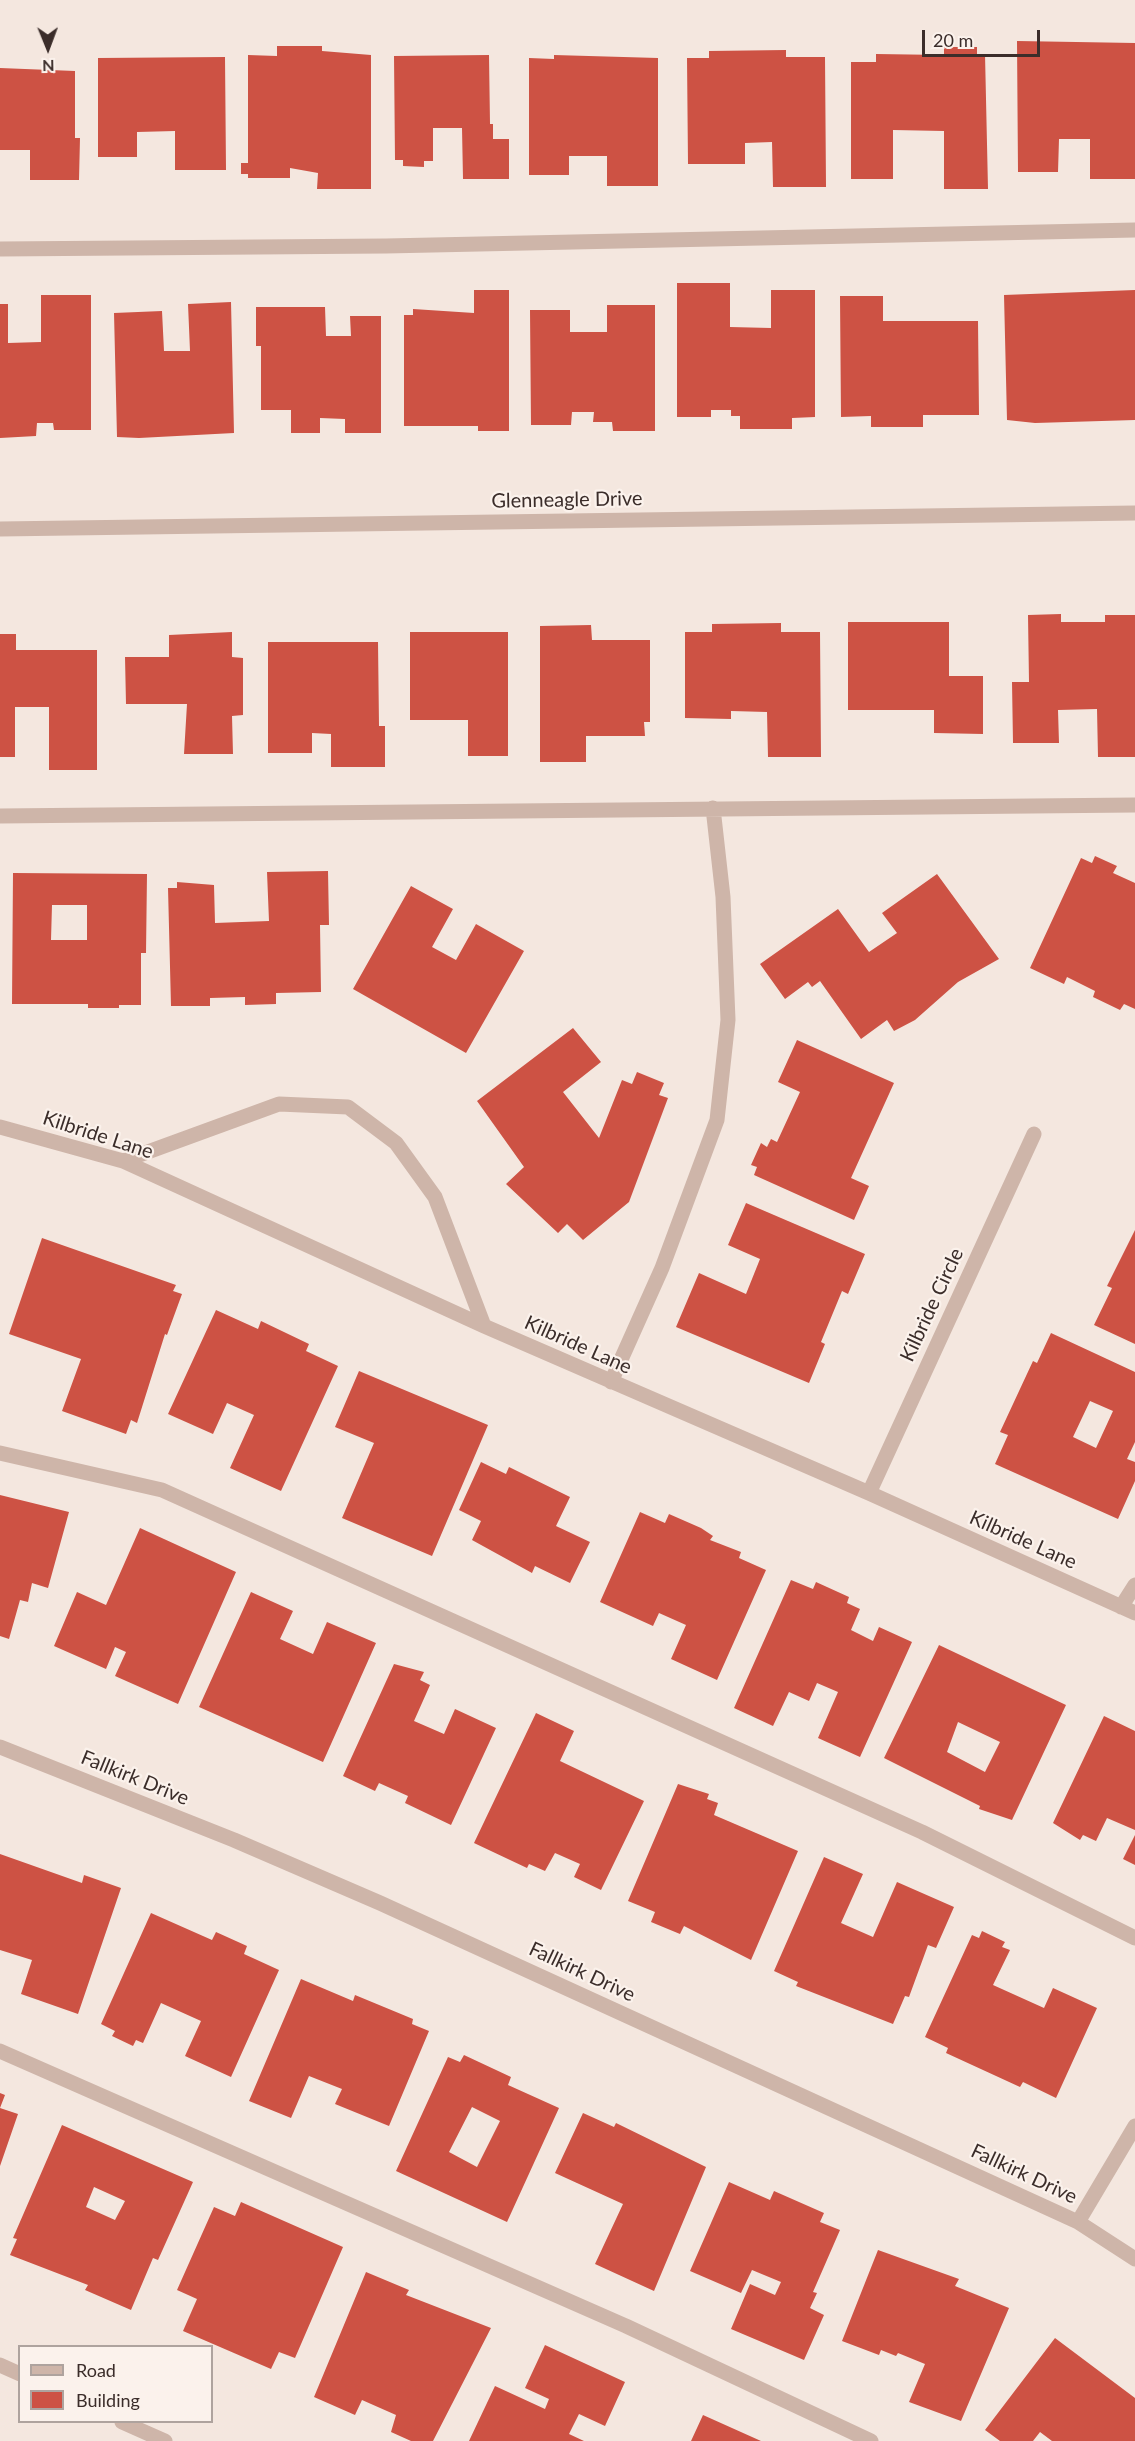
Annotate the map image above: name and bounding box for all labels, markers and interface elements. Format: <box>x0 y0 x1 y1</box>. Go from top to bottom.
north arrow <box>18 18 78 78</box>
scale bar <box>925 18 1044 56</box>
text: 20 m <box>933 29 973 51</box>
text: N <box>42 57 55 76</box>
street label: Glenneagle Drive <box>491 487 643 513</box>
street label: Kilbride Lane <box>40 1106 156 1164</box>
street label: Kilbride Circle <box>895 1244 969 1366</box>
street label: Kilbride Lane <box>521 1311 635 1379</box>
street label: Kilbride Lane <box>966 1506 1080 1574</box>
street label: Fallkirk Drive <box>77 1745 193 1811</box>
street label: Fallkirk Drive <box>525 1937 639 2007</box>
street label: Fallkirk Drive <box>967 2139 1081 2209</box>
legend <box>18 2345 213 2423</box>
text: Road <box>76 2359 116 2381</box>
text: Building <box>76 2389 140 2411</box>

